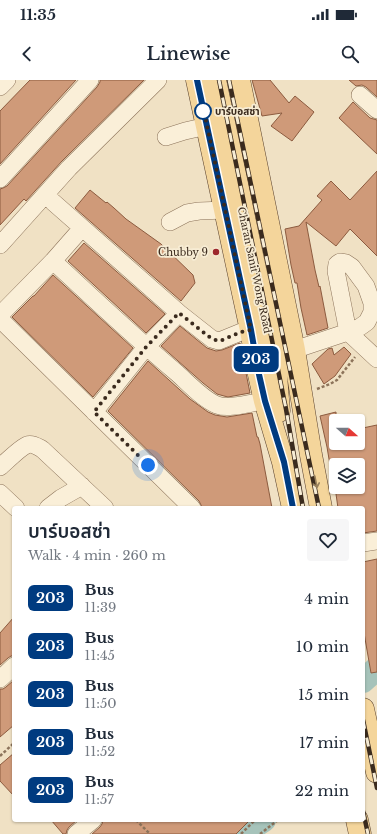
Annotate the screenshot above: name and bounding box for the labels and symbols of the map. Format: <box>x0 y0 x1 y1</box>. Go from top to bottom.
marker: บาร์บอสซ่า <box>194 102 212 120</box>
place label: บาร์บอสซ่า <box>215 105 260 118</box>
street label: Charan Sanit Wong Road <box>235 206 274 335</box>
place label: Chubby 9 <box>158 246 208 259</box>
marker: Chubby 9 <box>211 247 221 257</box>
line badge: 203 <box>233 346 279 372</box>
north arrow <box>329 414 365 450</box>
your location <box>138 455 158 475</box>
one-way arrow <box>312 475 320 488</box>

